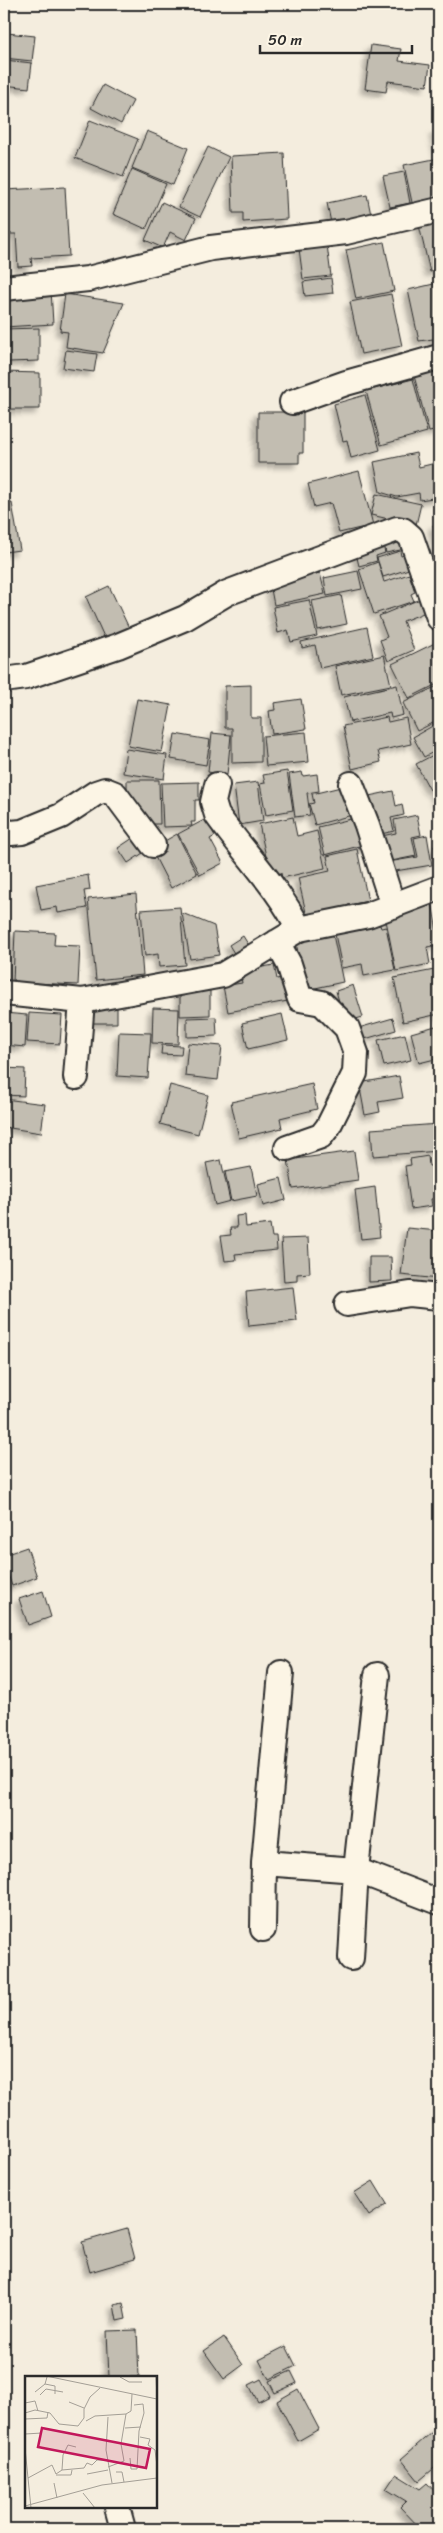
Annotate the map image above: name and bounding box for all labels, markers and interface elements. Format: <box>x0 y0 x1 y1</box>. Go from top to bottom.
scale bar <box>260 22 413 54</box>
text: 50 m <box>268 27 303 53</box>
inset map <box>25 2376 158 2508</box>

